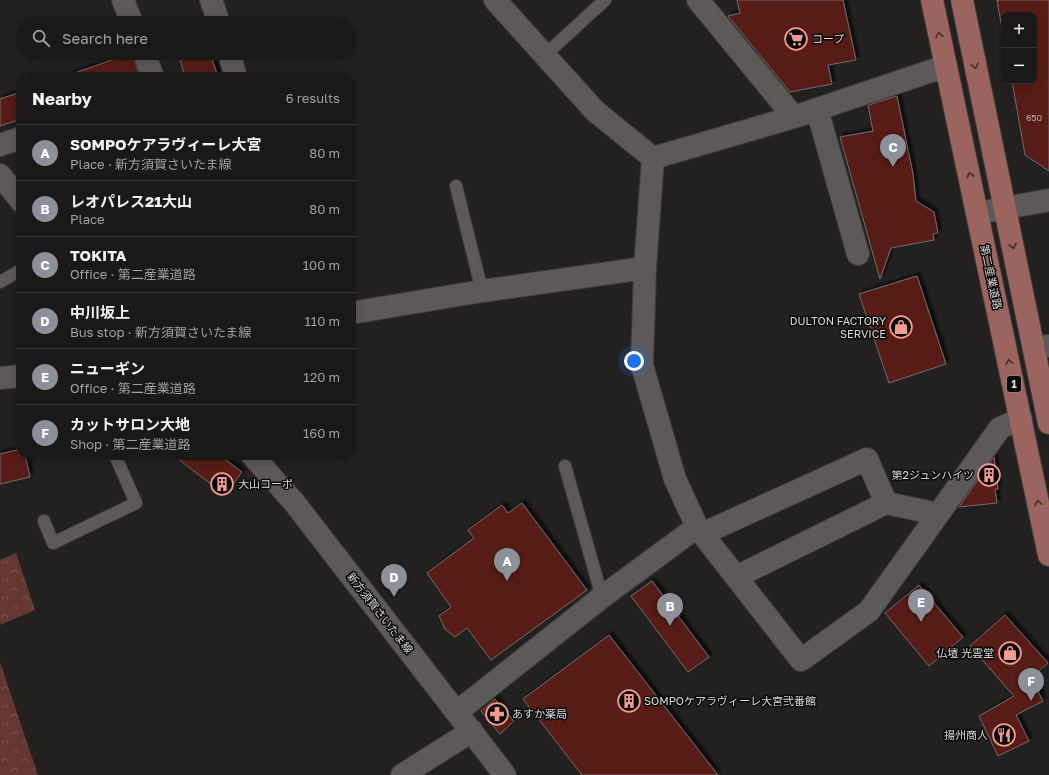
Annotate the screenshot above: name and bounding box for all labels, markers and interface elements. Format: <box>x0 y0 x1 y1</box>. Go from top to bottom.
map controls <box>1001 12 1037 84</box>
button: + <box>1001 12 1037 48</box>
search box <box>16 16 356 60</box>
supermarket icon: コープ <box>783 26 809 52</box>
icon: search <box>30 27 52 49</box>
text: Search here <box>62 29 148 47</box>
one-way arrow <box>936 31 944 38</box>
place label: コープ <box>812 32 844 45</box>
button: − <box>1001 48 1037 84</box>
one-way arrow <box>971 63 979 69</box>
text: Nearby <box>32 88 92 109</box>
text: 6 results <box>286 90 340 106</box>
house number: 650 <box>1026 112 1043 123</box>
pin: C <box>880 134 906 167</box>
text: SOMPOケアラヴィーレ大宮 <box>70 135 262 153</box>
text: A <box>40 145 50 161</box>
text: 80 m <box>309 145 340 161</box>
text: Place · 新方須賀さいたま線 <box>70 156 232 172</box>
one-way arrow <box>966 172 974 179</box>
text: レオパレス21大山 <box>70 192 192 210</box>
text: B <box>40 201 50 217</box>
text: 80 m <box>309 201 340 217</box>
text: Place <box>70 211 105 227</box>
street label: 第二産業道路 <box>978 243 1005 311</box>
one-way arrow <box>1008 243 1017 249</box>
text: TOKITA <box>70 246 126 264</box>
text: C <box>40 257 50 273</box>
text: 100 m <box>303 257 340 273</box>
text: Office · 第二産業道路 <box>70 266 196 282</box>
text: 中川坂上 <box>70 303 130 321</box>
text: D <box>40 313 50 329</box>
text: 110 m <box>305 313 340 329</box>
place label: DULTON FACTORY SERVICE <box>790 314 886 340</box>
shop icon: DULTON FACTORY SERVICE <box>888 314 914 340</box>
text: Bus stop · 新方須賀さいたま線 <box>70 324 252 340</box>
your location <box>624 351 644 371</box>
text: ニューギン <box>70 359 145 377</box>
one-way arrow <box>1005 359 1014 365</box>
text: E <box>41 369 49 385</box>
text: 120 m <box>303 369 340 385</box>
road number: 1 <box>1007 376 1021 392</box>
text: Office · 第二産業道路 <box>70 380 196 396</box>
text: カットサロン大地 <box>70 415 190 433</box>
text: F <box>41 425 49 441</box>
text: 160 m <box>303 425 340 441</box>
text: Shop · 第二産業道路 <box>70 436 191 452</box>
building icon: 第2ジュンハイツ <box>976 462 1002 488</box>
place label: 第2ジュンハイツ <box>892 468 974 481</box>
building icon: 大山コーポ <box>209 471 235 497</box>
place label: 大山コーポ <box>238 477 293 490</box>
one-way arrow <box>1035 500 1043 506</box>
pin: A <box>494 548 520 581</box>
pin: D <box>381 564 407 597</box>
street label: 新方須賀さいたま線 <box>345 570 416 656</box>
pin: E <box>908 589 934 622</box>
pin: B <box>657 593 683 626</box>
shop icon: 仏壇 光雲堂 <box>997 640 1023 666</box>
place label: 仏壇 光雲堂 <box>936 646 994 659</box>
pin: F <box>1018 668 1044 701</box>
building icon: SOMPOケアラヴィーレ大宮弐番館 <box>616 688 642 714</box>
place label: SOMPOケアラヴィーレ大宮弐番館 <box>644 694 816 707</box>
pharmacy icon: あすか薬局 <box>484 701 510 727</box>
place label: あすか薬局 <box>512 707 567 720</box>
restaurant icon: 揚州商人 <box>991 722 1017 748</box>
place label: 揚州商人 <box>944 728 988 741</box>

